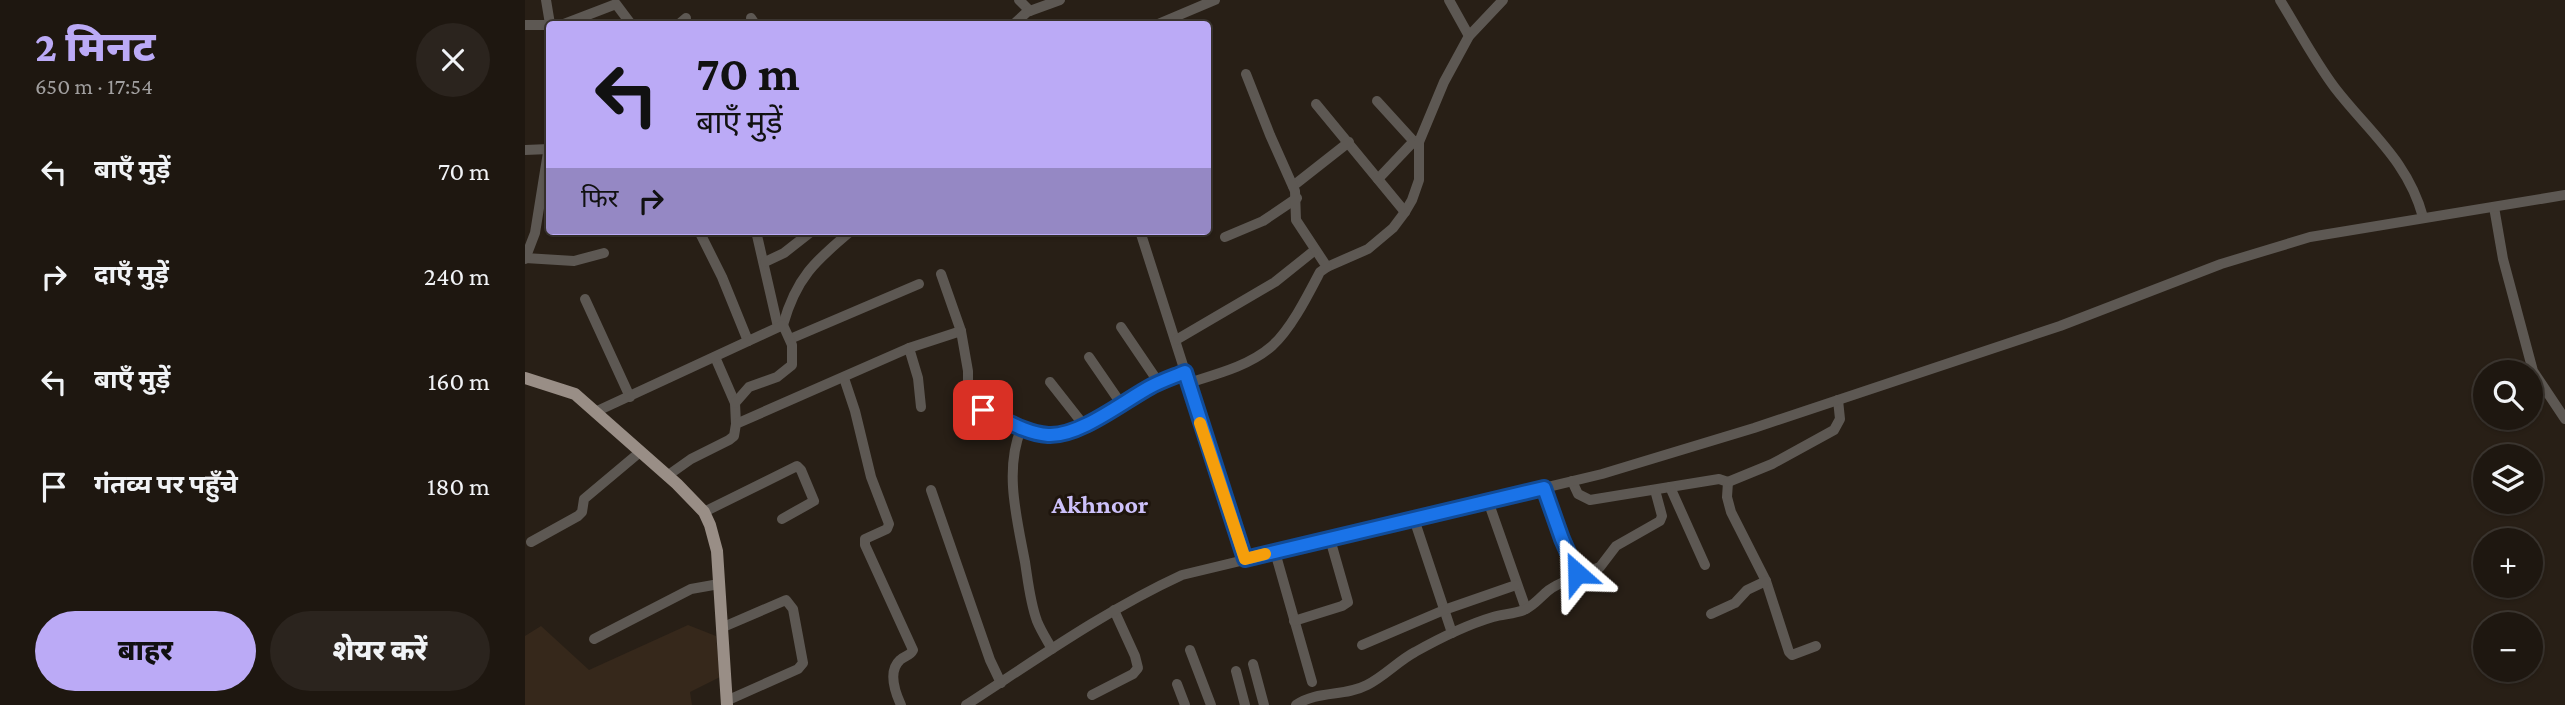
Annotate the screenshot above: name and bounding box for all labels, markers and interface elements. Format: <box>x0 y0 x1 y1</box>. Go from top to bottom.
text: 2 मिनट <box>35 23 156 70</box>
button: close <box>416 23 490 97</box>
text: 70 m <box>696 46 800 101</box>
icon: left <box>581 49 672 140</box>
text: 650 m · 17:54 <box>35 73 153 99</box>
text: बाएँ मुड़ें <box>696 104 783 140</box>
icon: left <box>35 153 73 191</box>
text: बाएँ मुड़ें <box>94 155 170 184</box>
text: 70 m <box>438 157 490 186</box>
icon: right <box>632 182 670 220</box>
text: फिर <box>581 184 618 213</box>
icon: right <box>35 258 73 296</box>
text: दाएँ मुड़ें <box>94 260 169 289</box>
text: 240 m <box>424 262 490 291</box>
map controls <box>2473 360 2543 682</box>
button: search <box>2473 360 2543 430</box>
icon: left <box>35 363 73 401</box>
text: बाएँ मुड़ें <box>94 365 170 394</box>
text: 160 m <box>428 367 490 396</box>
pin <box>953 380 1013 440</box>
icon: arrive <box>964 391 1002 429</box>
button: layers <box>2473 444 2543 514</box>
icon: arrive <box>35 468 73 506</box>
text: गंतव्य पर पहुँचे <box>94 470 238 499</box>
text: 180 m <box>427 472 490 501</box>
district label: Akhnoor <box>1051 490 1149 519</box>
button: + <box>2473 528 2543 598</box>
position arrow <box>1540 536 1614 610</box>
button: बाहर <box>35 611 256 691</box>
button: शेयर करें <box>270 611 490 691</box>
button: − <box>2473 612 2543 682</box>

